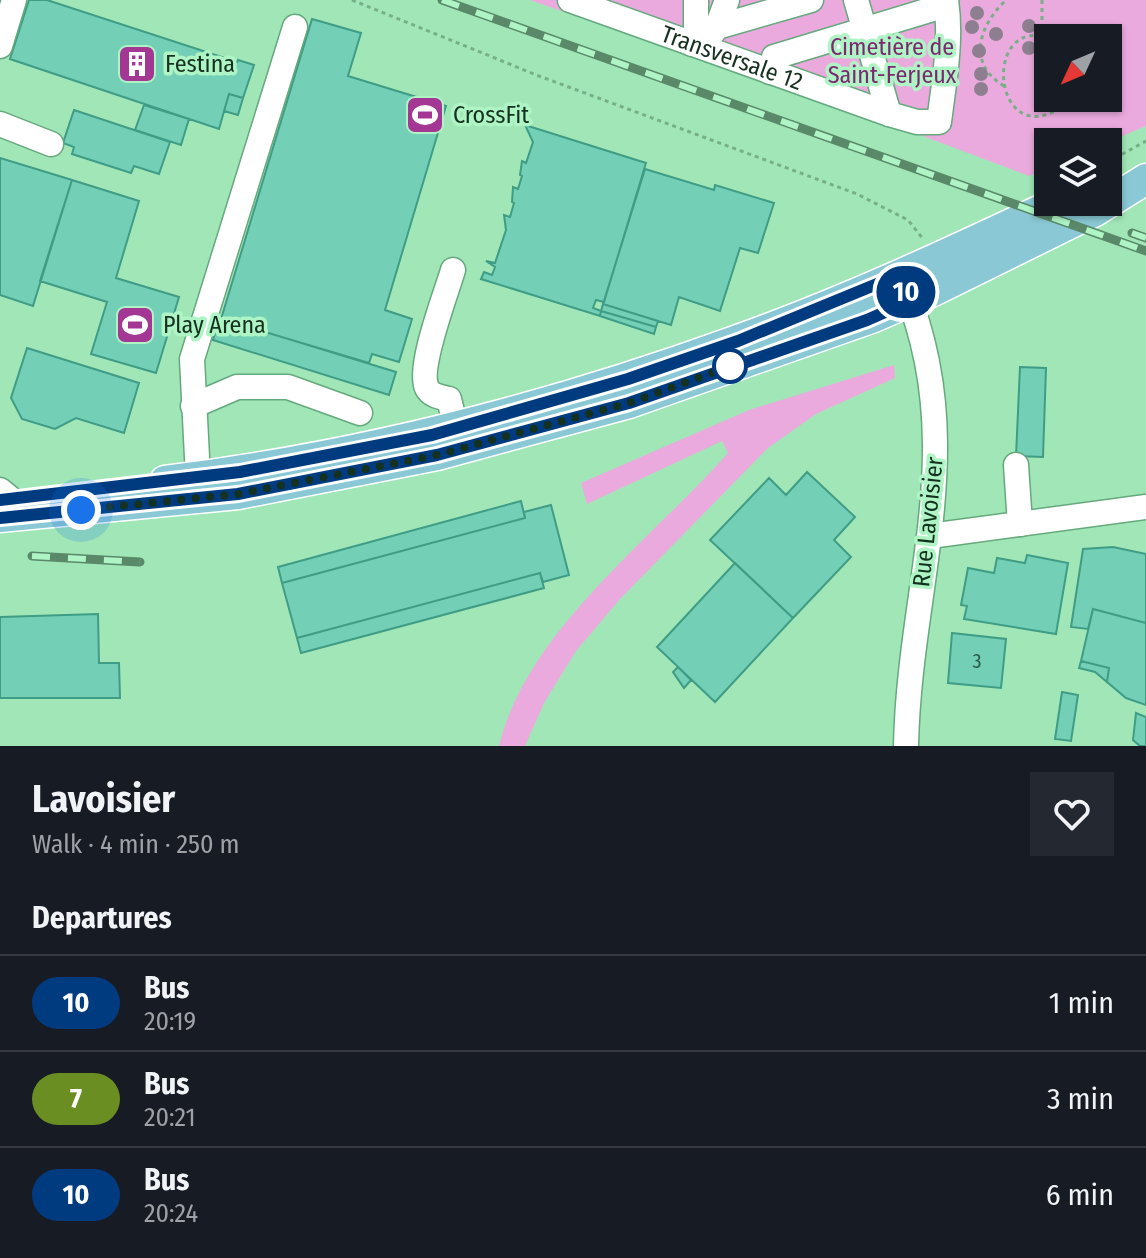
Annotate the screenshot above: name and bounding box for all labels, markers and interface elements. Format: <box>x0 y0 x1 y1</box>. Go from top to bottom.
street label: Transversale 12 <box>657 20 806 96</box>
north arrow <box>1034 24 1122 112</box>
map controls <box>1034 24 1122 216</box>
park label: Cimetière de Saint-Ferjeux <box>828 33 957 89</box>
building icon: Festina <box>116 43 158 85</box>
place label: Festina <box>165 50 235 78</box>
sports icon: CrossFit <box>404 94 446 136</box>
place label: CrossFit <box>453 101 529 129</box>
button: layers <box>1034 128 1122 216</box>
line badge: 10 <box>870 266 942 318</box>
text: 10 <box>892 275 920 308</box>
sports icon: Play Arena <box>114 304 156 346</box>
place label: Play Arena <box>163 311 266 339</box>
unlabelled marker <box>713 349 747 383</box>
street label: Rue Lavoisier <box>907 455 949 588</box>
your location <box>61 490 101 530</box>
house number: 3 <box>972 649 982 673</box>
button: heart <box>1030 772 1114 856</box>
text: Lavoisier <box>32 776 175 822</box>
text: Walk · 4 min · 250 m <box>32 829 240 860</box>
text: Departures <box>32 900 172 936</box>
text: Bus <box>144 970 189 1006</box>
text: 1 min <box>1049 985 1114 1021</box>
text: 10 <box>62 986 90 1019</box>
text: 20:19 <box>144 1006 196 1037</box>
text: Bus <box>144 1066 189 1102</box>
text: 3 min <box>1047 1081 1114 1117</box>
text: 7 <box>70 1082 82 1115</box>
text: 20:21 <box>144 1102 196 1133</box>
text: Bus <box>144 1162 189 1198</box>
text: 6 min <box>1046 1177 1114 1213</box>
text: 10 <box>62 1178 90 1211</box>
text: 20:24 <box>144 1198 198 1229</box>

